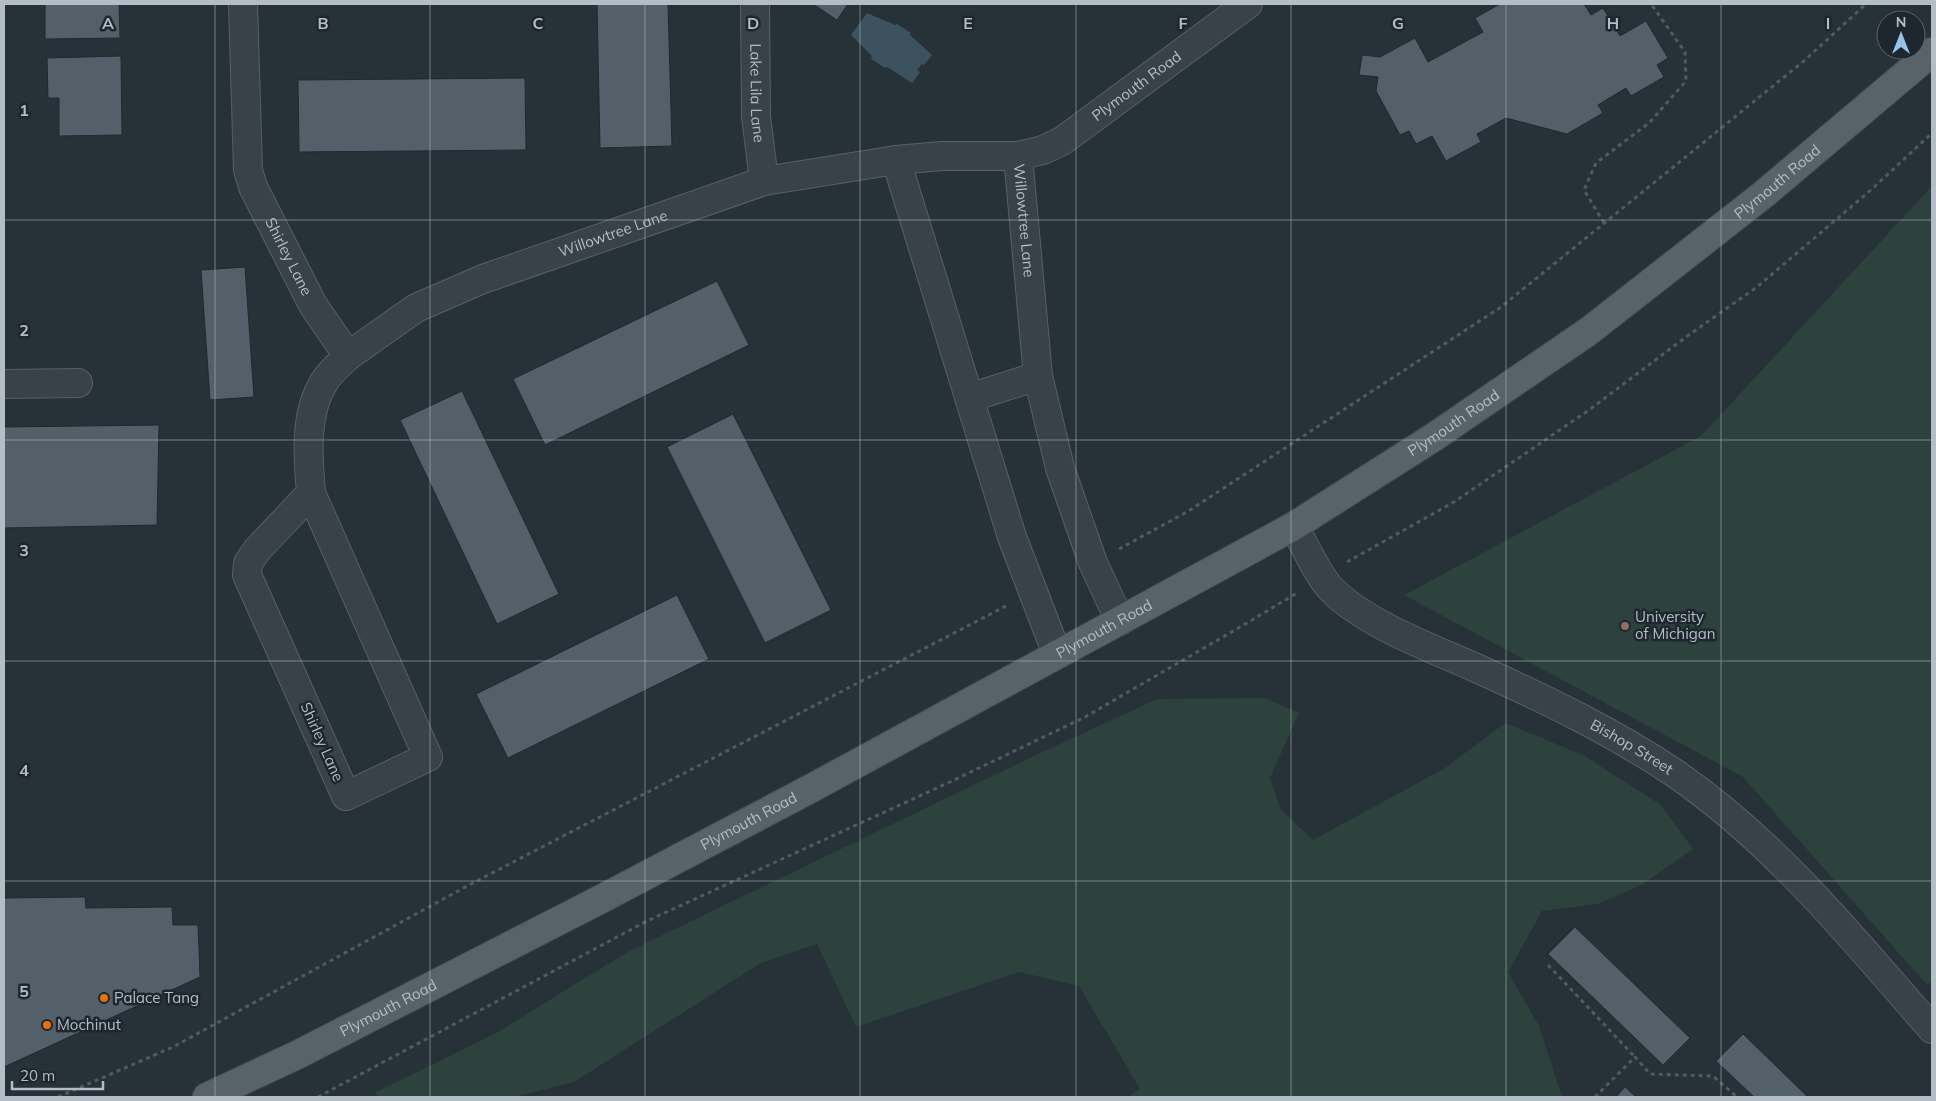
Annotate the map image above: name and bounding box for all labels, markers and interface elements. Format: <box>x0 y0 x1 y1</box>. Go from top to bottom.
north arrow <box>1876 10 1926 60</box>
text: A <box>102 13 114 33</box>
text: B <box>317 13 329 33</box>
text: C <box>533 13 544 33</box>
text: D <box>747 13 759 33</box>
text: E <box>963 13 973 33</box>
text: F <box>1178 13 1188 33</box>
text: G <box>1392 13 1404 33</box>
text: H <box>1607 13 1619 33</box>
text: I <box>1826 13 1830 33</box>
text: N <box>1896 13 1906 31</box>
street label: Lake Lila Lane <box>746 43 769 144</box>
street label: Plymouth Road <box>1088 46 1185 125</box>
text: 1 <box>19 100 29 120</box>
street label: Plymouth Road <box>1730 140 1824 223</box>
street label: Willowtree Lane <box>1010 163 1039 278</box>
street label: Willowtree Lane <box>556 205 670 261</box>
street label: Shirley Lane <box>261 214 317 299</box>
text: 2 <box>19 320 29 340</box>
street label: Plymouth Road <box>1404 385 1503 460</box>
text: 3 <box>19 540 29 560</box>
street label: Plymouth Road <box>1053 595 1155 662</box>
place label: University of Michigan <box>1635 607 1716 643</box>
marker: University of Michigan <box>1619 620 1631 632</box>
street label: Shirley Lane <box>297 699 348 784</box>
street label: Bishop Street <box>1587 715 1677 779</box>
text: 4 <box>19 760 29 780</box>
street label: Plymouth Road <box>697 788 800 854</box>
street label: Plymouth Road <box>336 975 440 1040</box>
text: 5 <box>19 981 29 1001</box>
place label: Palace Tang <box>114 988 199 1007</box>
marker: Palace Tang <box>98 992 110 1004</box>
place label: Mochinut <box>57 1015 121 1034</box>
marker: Mochinut <box>41 1019 53 1031</box>
scale bar <box>12 1058 104 1090</box>
text: 20 m <box>20 1066 55 1085</box>

